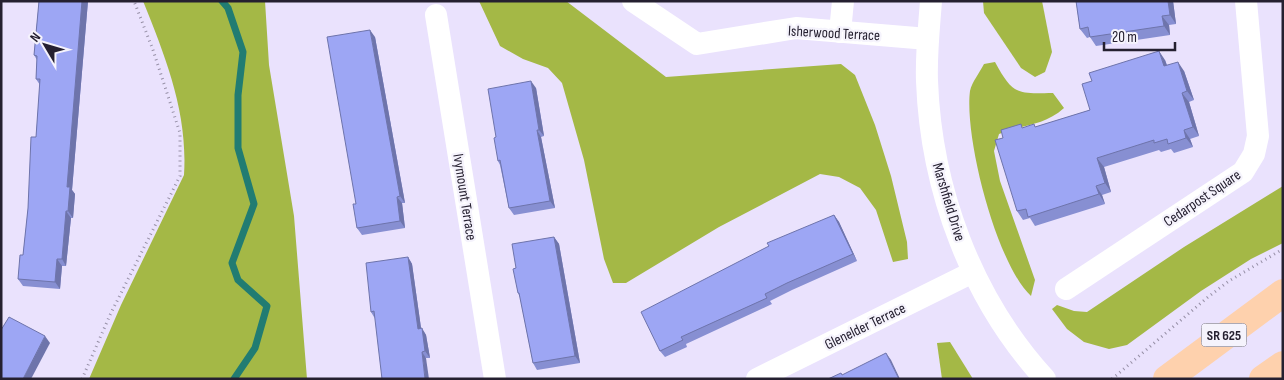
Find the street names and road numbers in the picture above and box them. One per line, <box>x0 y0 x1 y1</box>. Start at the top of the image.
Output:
street label: Isherwood Terrace <box>787 22 880 45</box>
street label: Ivymount Terrace <box>448 152 481 242</box>
street label: Marshfield Drive <box>928 161 969 244</box>
street label: Cedarpost Square <box>1160 166 1245 231</box>
street label: Glenelder Terrace <box>822 299 909 354</box>
road number: SR 625 <box>1202 324 1246 346</box>

